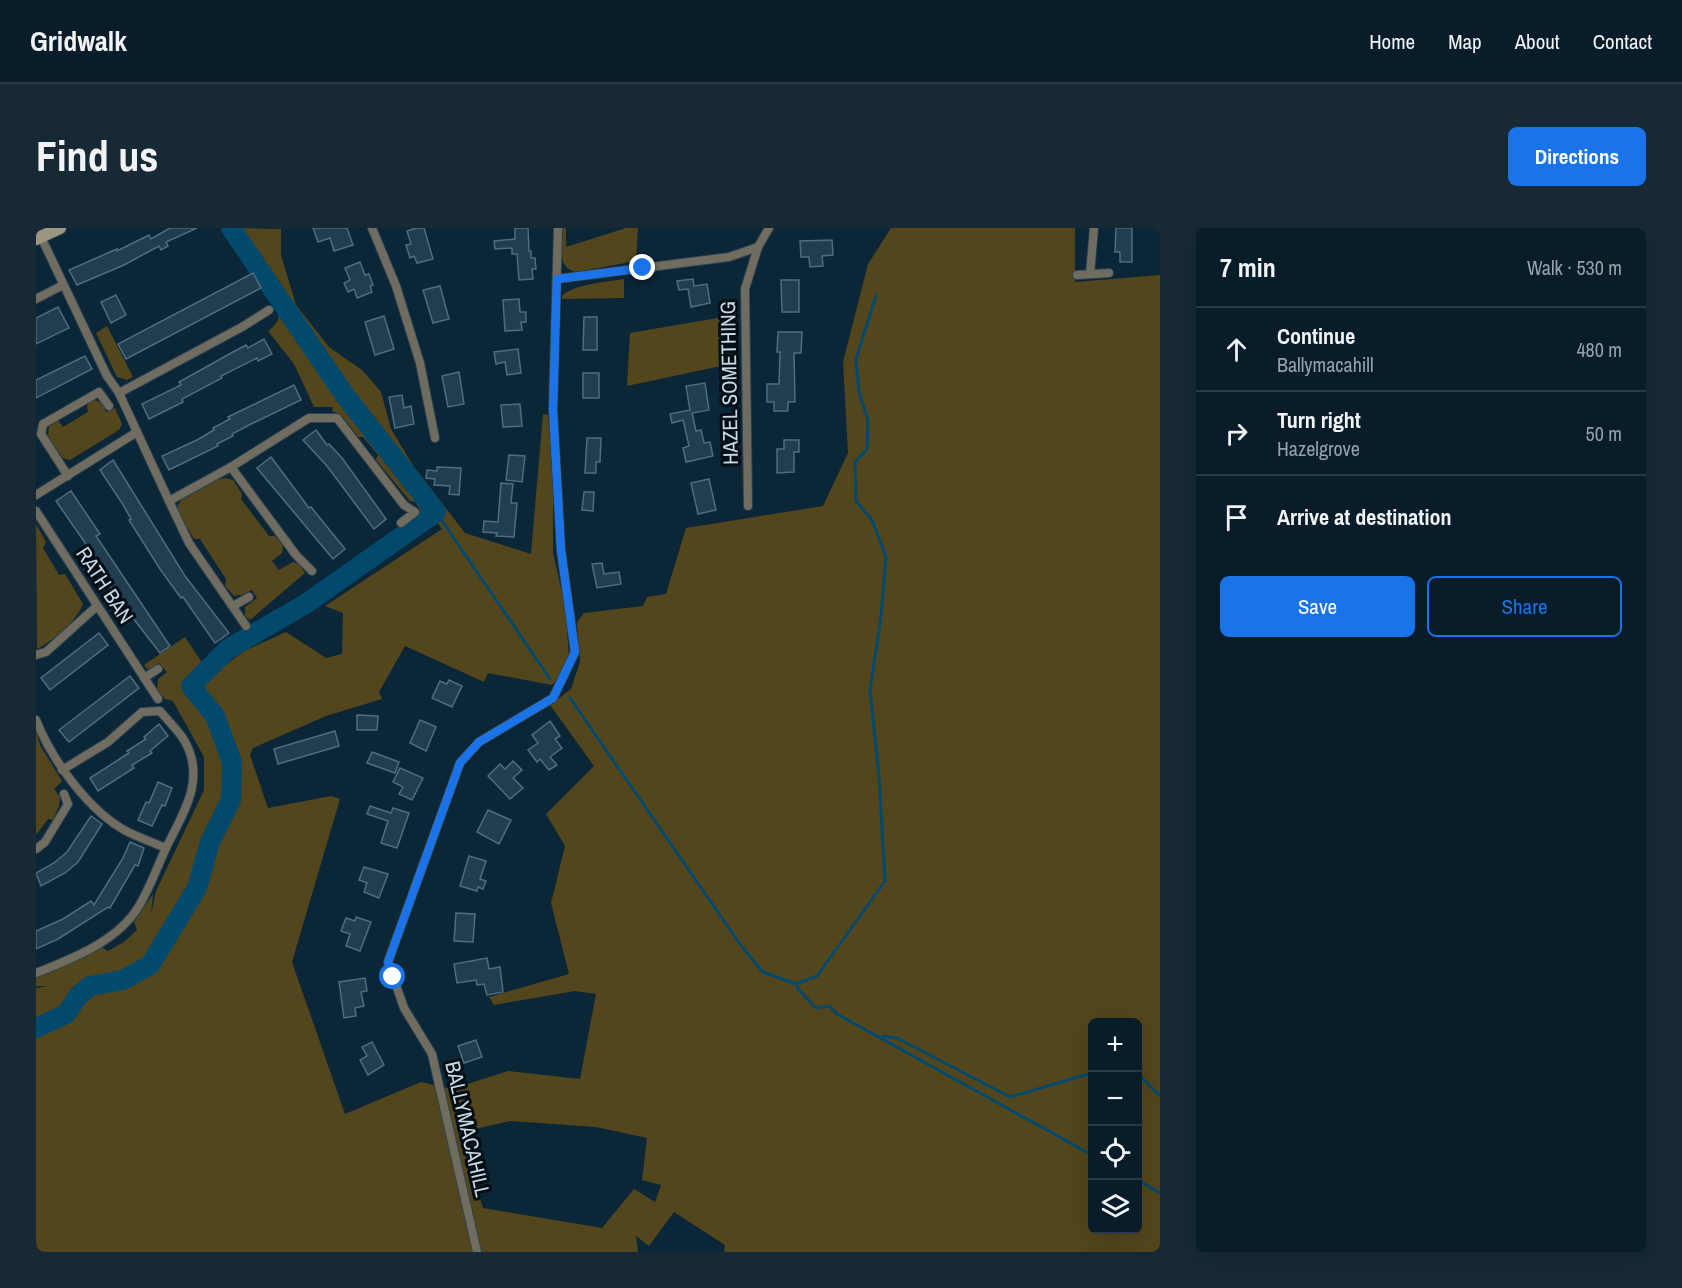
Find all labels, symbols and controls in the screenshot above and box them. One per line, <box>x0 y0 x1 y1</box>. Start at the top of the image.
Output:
text: Gridwalk <box>30 22 127 60</box>
text: Home <box>1369 27 1415 56</box>
text: Map <box>1448 27 1482 56</box>
text: About <box>1515 27 1560 56</box>
text: Contact <box>1593 27 1652 56</box>
button: Directions <box>1508 127 1646 186</box>
text: Find us <box>36 128 158 184</box>
text: 7 min <box>1220 250 1276 285</box>
route end <box>629 254 655 280</box>
text: Walk · 530 m <box>1527 254 1622 281</box>
street label: HAZEL SOMETHING <box>713 301 745 465</box>
text: Continue <box>1277 321 1355 351</box>
icon: ahead <box>1220 333 1253 366</box>
text: 480 m <box>1576 336 1622 363</box>
text: Ballymacahill <box>1277 351 1374 378</box>
text: Turn right <box>1277 405 1361 435</box>
icon: right <box>1220 417 1253 450</box>
text: 50 m <box>1586 420 1622 447</box>
text: Hazelgrove <box>1277 435 1360 462</box>
icon: arrive <box>1220 501 1253 534</box>
text: Arrive at destination <box>1277 502 1451 532</box>
street label: RATH BAN <box>69 541 141 629</box>
button: Save <box>1220 576 1415 637</box>
button: Share <box>1427 576 1622 637</box>
route start <box>379 963 405 989</box>
map controls <box>1088 1018 1142 1234</box>
button: + <box>1088 1018 1142 1072</box>
street label: BALLYMACAHILL <box>438 1058 498 1200</box>
button: − <box>1088 1072 1142 1126</box>
button: locate <box>1088 1126 1142 1180</box>
button: layers <box>1088 1180 1142 1234</box>

